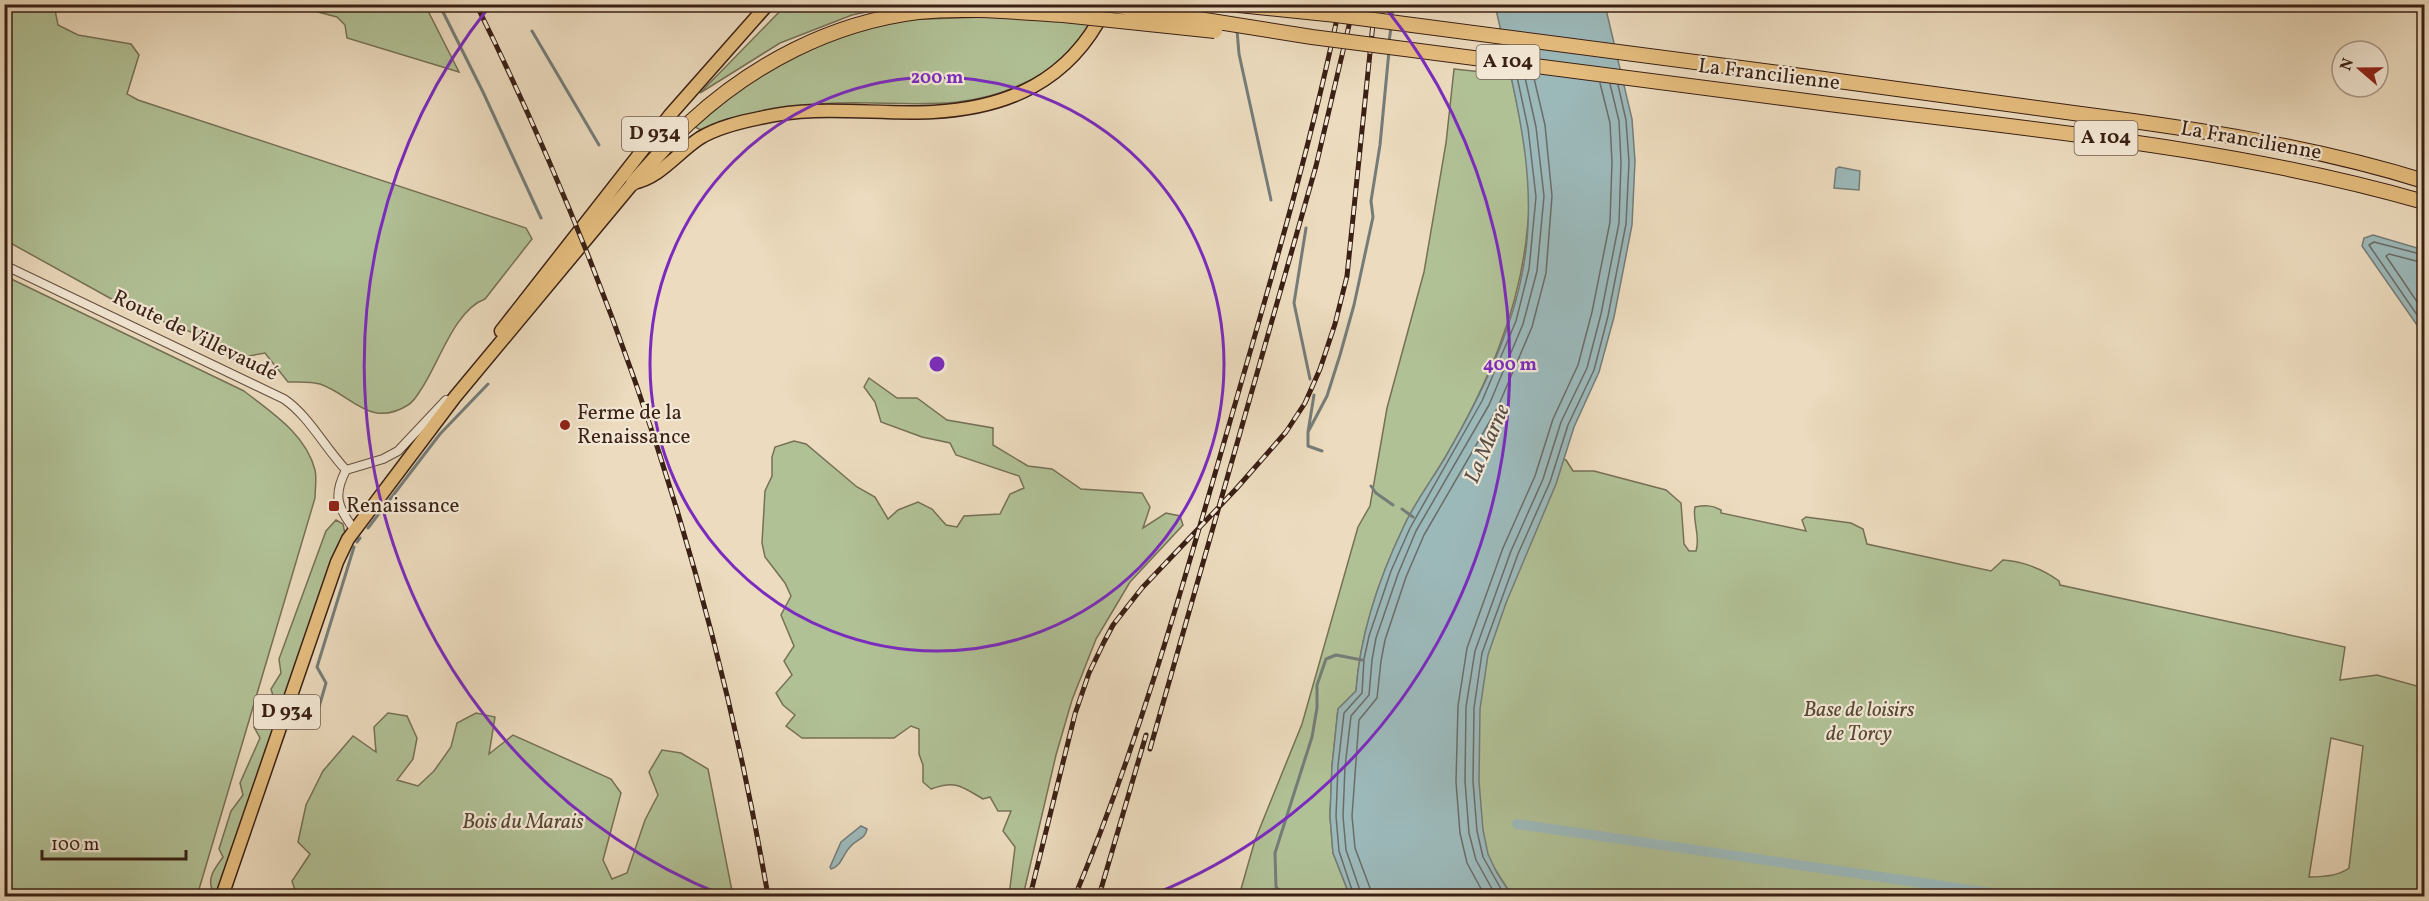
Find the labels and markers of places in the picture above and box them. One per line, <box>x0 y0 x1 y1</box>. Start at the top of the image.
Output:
centre of rings <box>927 354 947 374</box>
place label: Ferme de la Renaissance <box>577 399 691 452</box>
marker: Ferme de la Renaissance <box>558 418 572 432</box>
place label: Renaissance <box>346 492 460 521</box>
marker: Renaissance <box>327 499 341 513</box>

